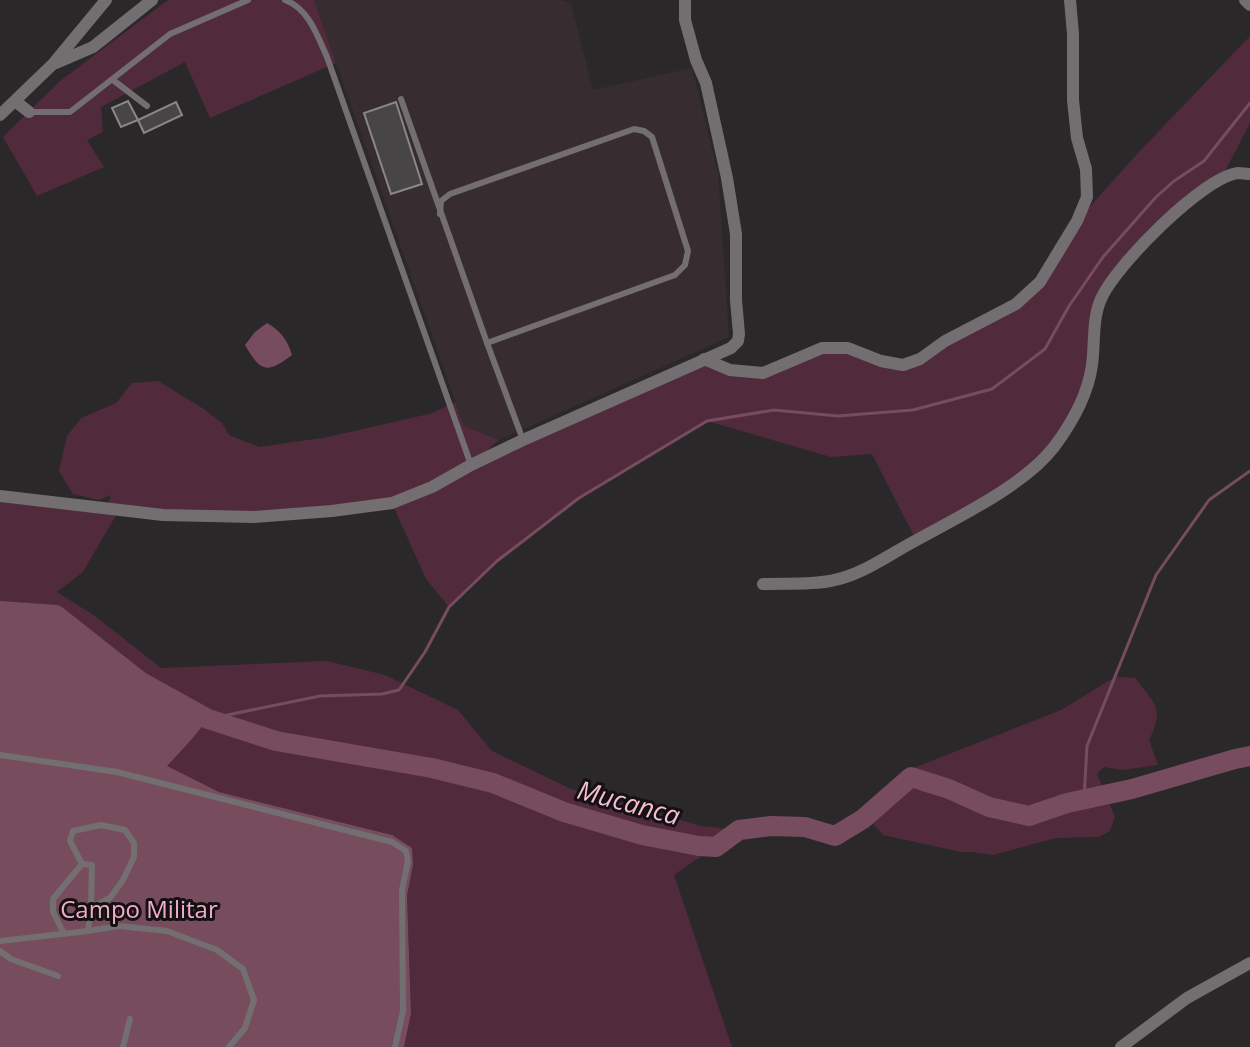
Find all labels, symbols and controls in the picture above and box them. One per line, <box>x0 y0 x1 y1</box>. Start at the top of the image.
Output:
water label: Mucanca <box>574 771 685 833</box>
park label: Campo Militar <box>60 892 218 925</box>

